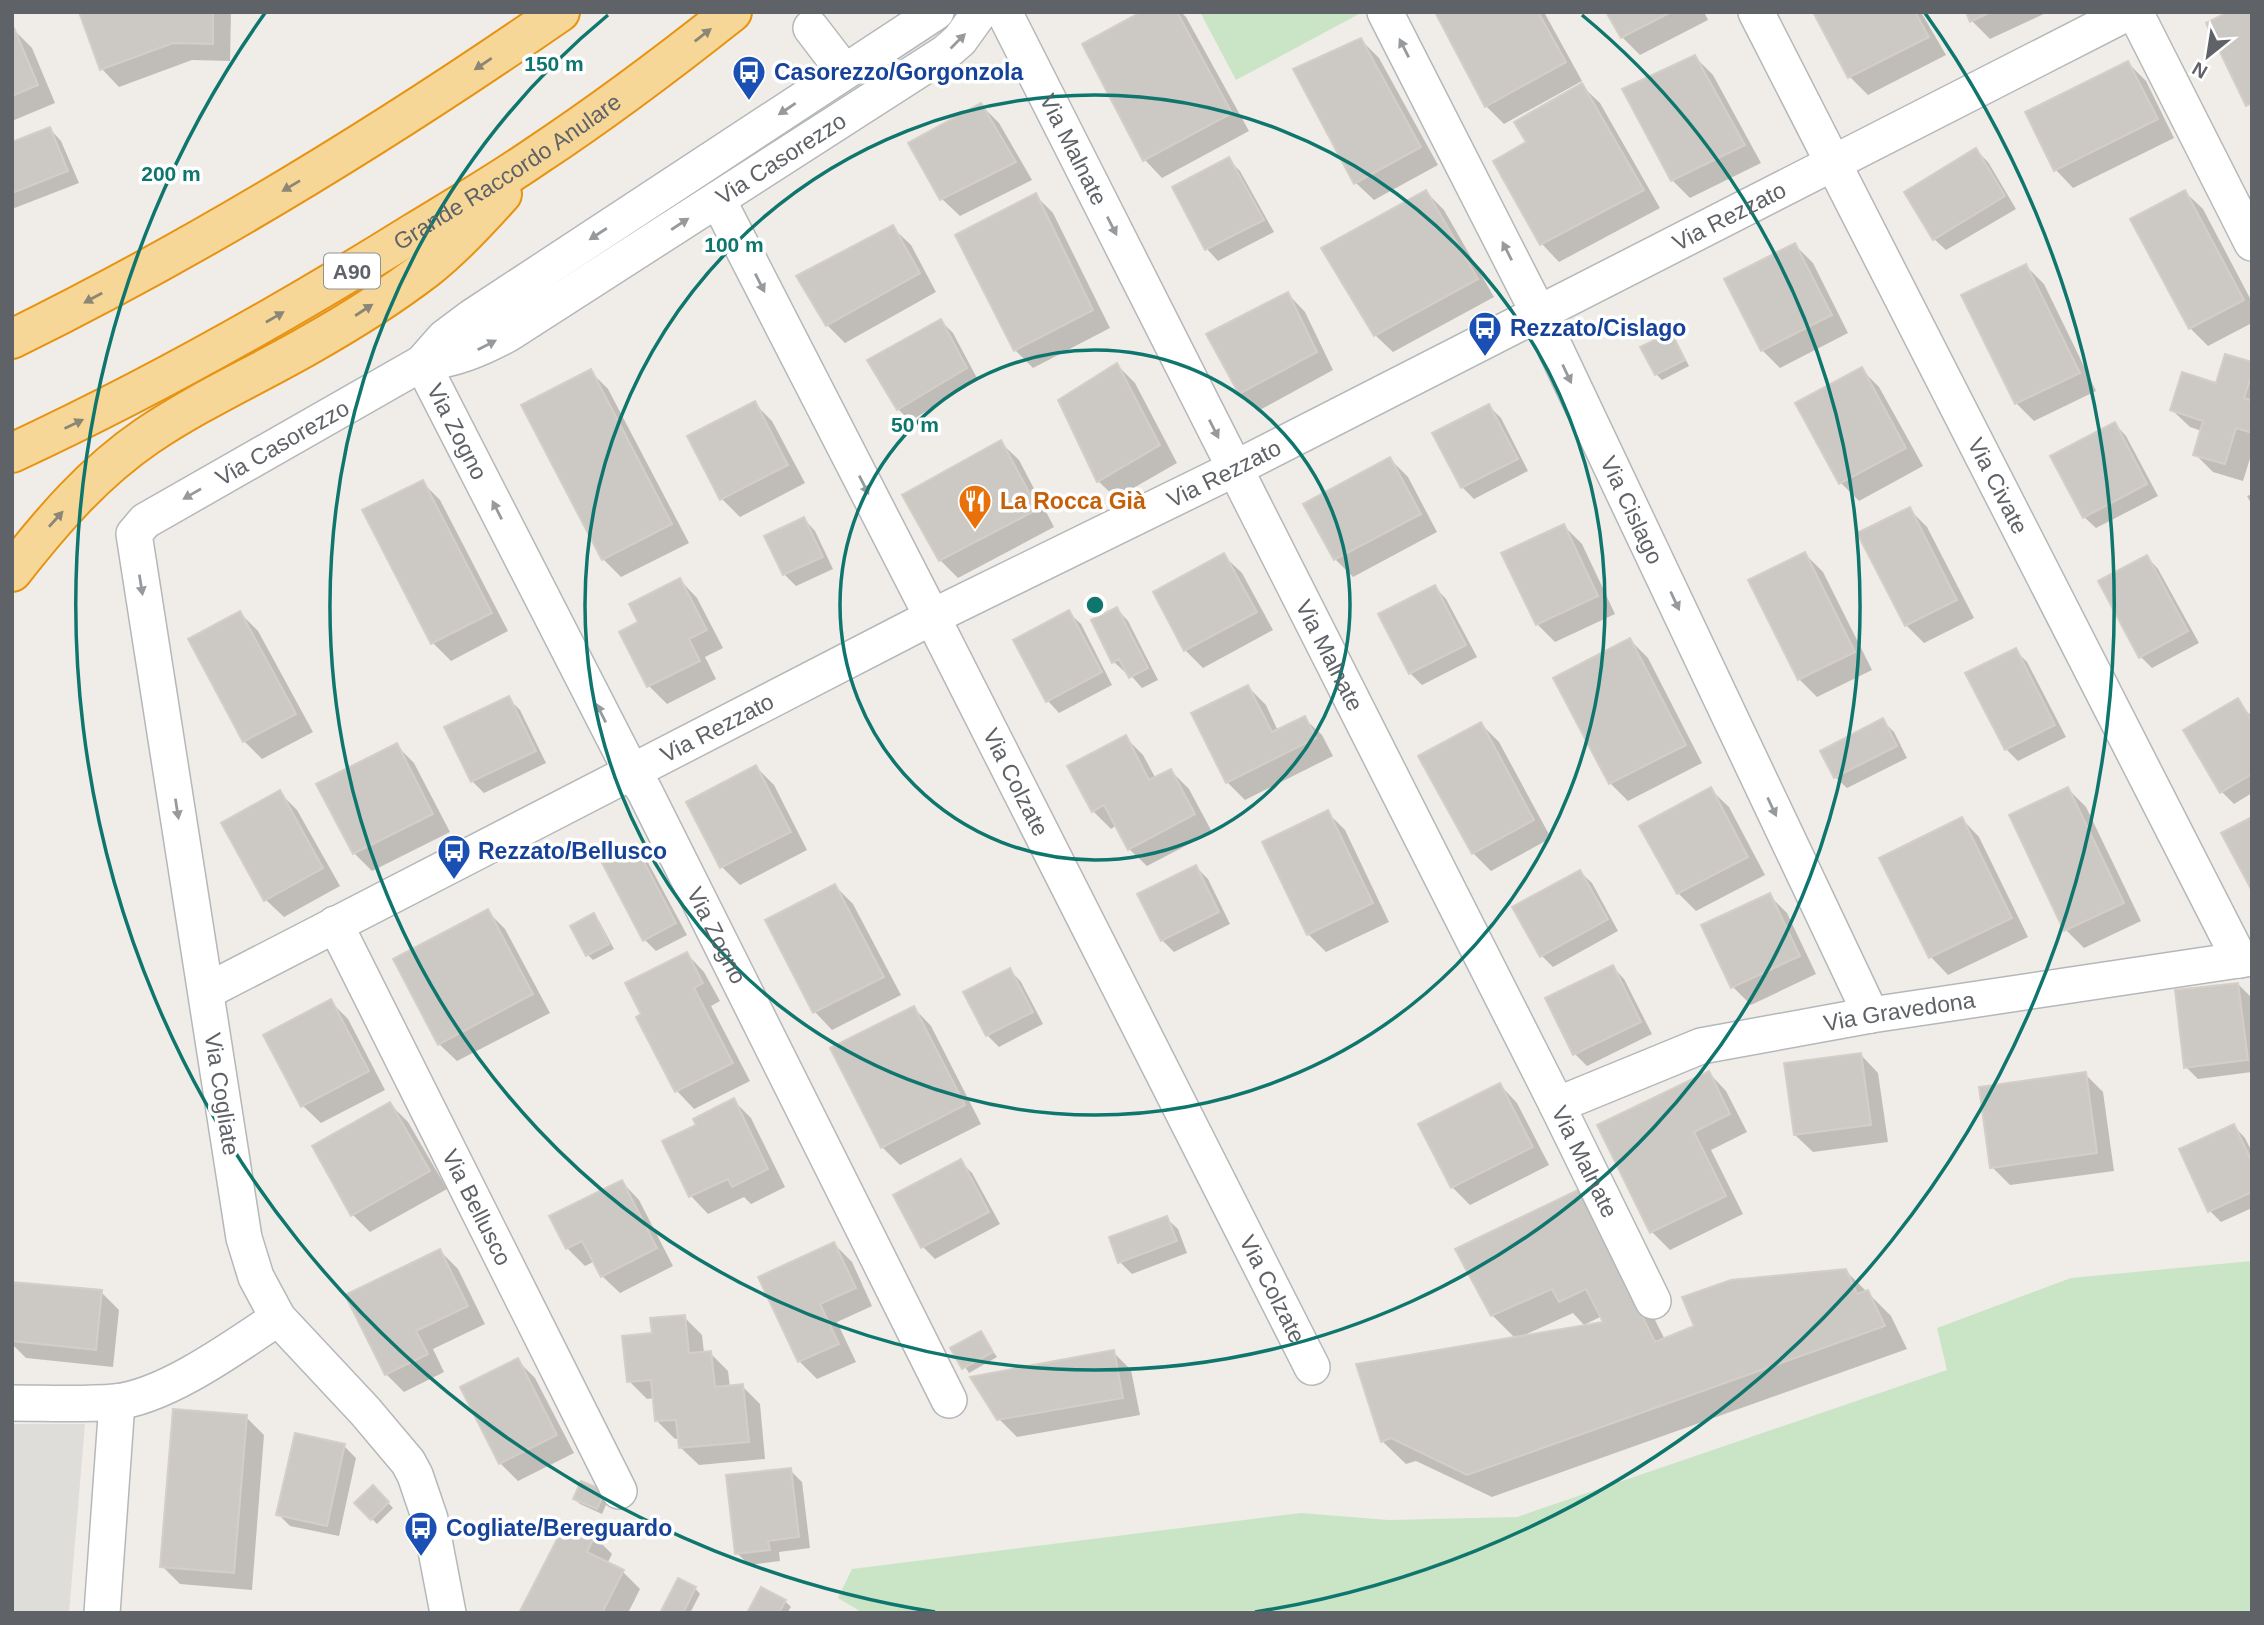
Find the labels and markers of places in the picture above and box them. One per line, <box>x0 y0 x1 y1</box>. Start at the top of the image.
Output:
bus stop icon: Casorezzo/Gorgonzola <box>730 53 768 102</box>
place label: Casorezzo/Gorgonzola <box>774 59 1023 85</box>
bus stop icon: Rezzato/Cislago <box>1466 309 1504 358</box>
place label: Rezzato/Cislago <box>1510 315 1686 341</box>
restaurant icon: La Rocca Già <box>956 482 994 531</box>
place label: La Rocca Già <box>1000 488 1146 514</box>
centre of rings <box>1083 593 1107 617</box>
bus stop icon: Rezzato/Bellusco <box>435 832 473 881</box>
place label: Rezzato/Bellusco <box>478 838 667 864</box>
bus stop icon: Cogliate/Bereguardo <box>402 1509 440 1558</box>
place label: Cogliate/Bereguardo <box>446 1515 672 1541</box>

